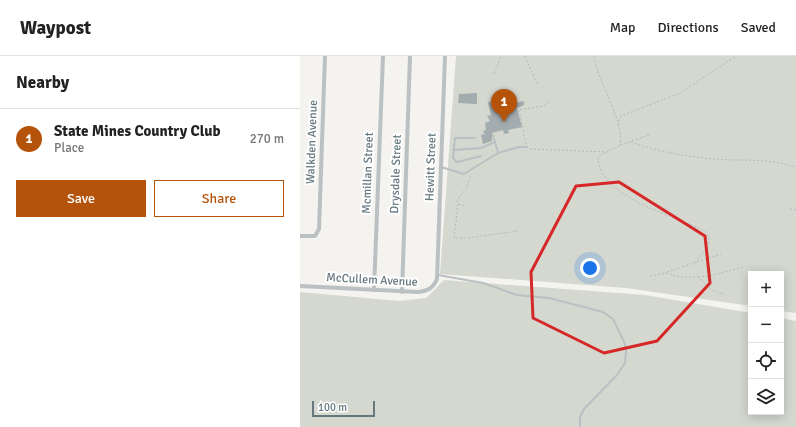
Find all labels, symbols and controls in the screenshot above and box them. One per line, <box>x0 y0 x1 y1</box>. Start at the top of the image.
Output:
text: Waypost <box>20 16 91 40</box>
text: Map <box>610 19 636 36</box>
text: Directions <box>658 19 719 36</box>
text: Saved <box>741 19 776 36</box>
text: Nearby <box>16 72 69 93</box>
pin: 1 <box>491 89 517 122</box>
street label: Walkden Avenue <box>303 100 321 184</box>
text: State Mines Country Club <box>54 122 220 140</box>
text: 1 <box>25 131 33 147</box>
text: 270 m <box>250 131 284 147</box>
street label: Mcmillan Street <box>359 132 377 214</box>
street label: Hewitt Street <box>422 133 440 201</box>
street label: Drysdale Street <box>387 134 405 214</box>
text: Place <box>54 140 84 156</box>
button: Save <box>16 180 146 217</box>
button: Share <box>154 180 284 217</box>
your location <box>580 258 600 278</box>
street label: McCullem Avenue <box>326 270 418 290</box>
map controls <box>748 271 784 415</box>
button: + <box>748 271 784 307</box>
button: − <box>748 307 784 343</box>
button: locate <box>748 343 784 379</box>
button: layers <box>748 379 784 415</box>
scale bar <box>312 399 375 418</box>
text: 100 m <box>318 401 347 414</box>

